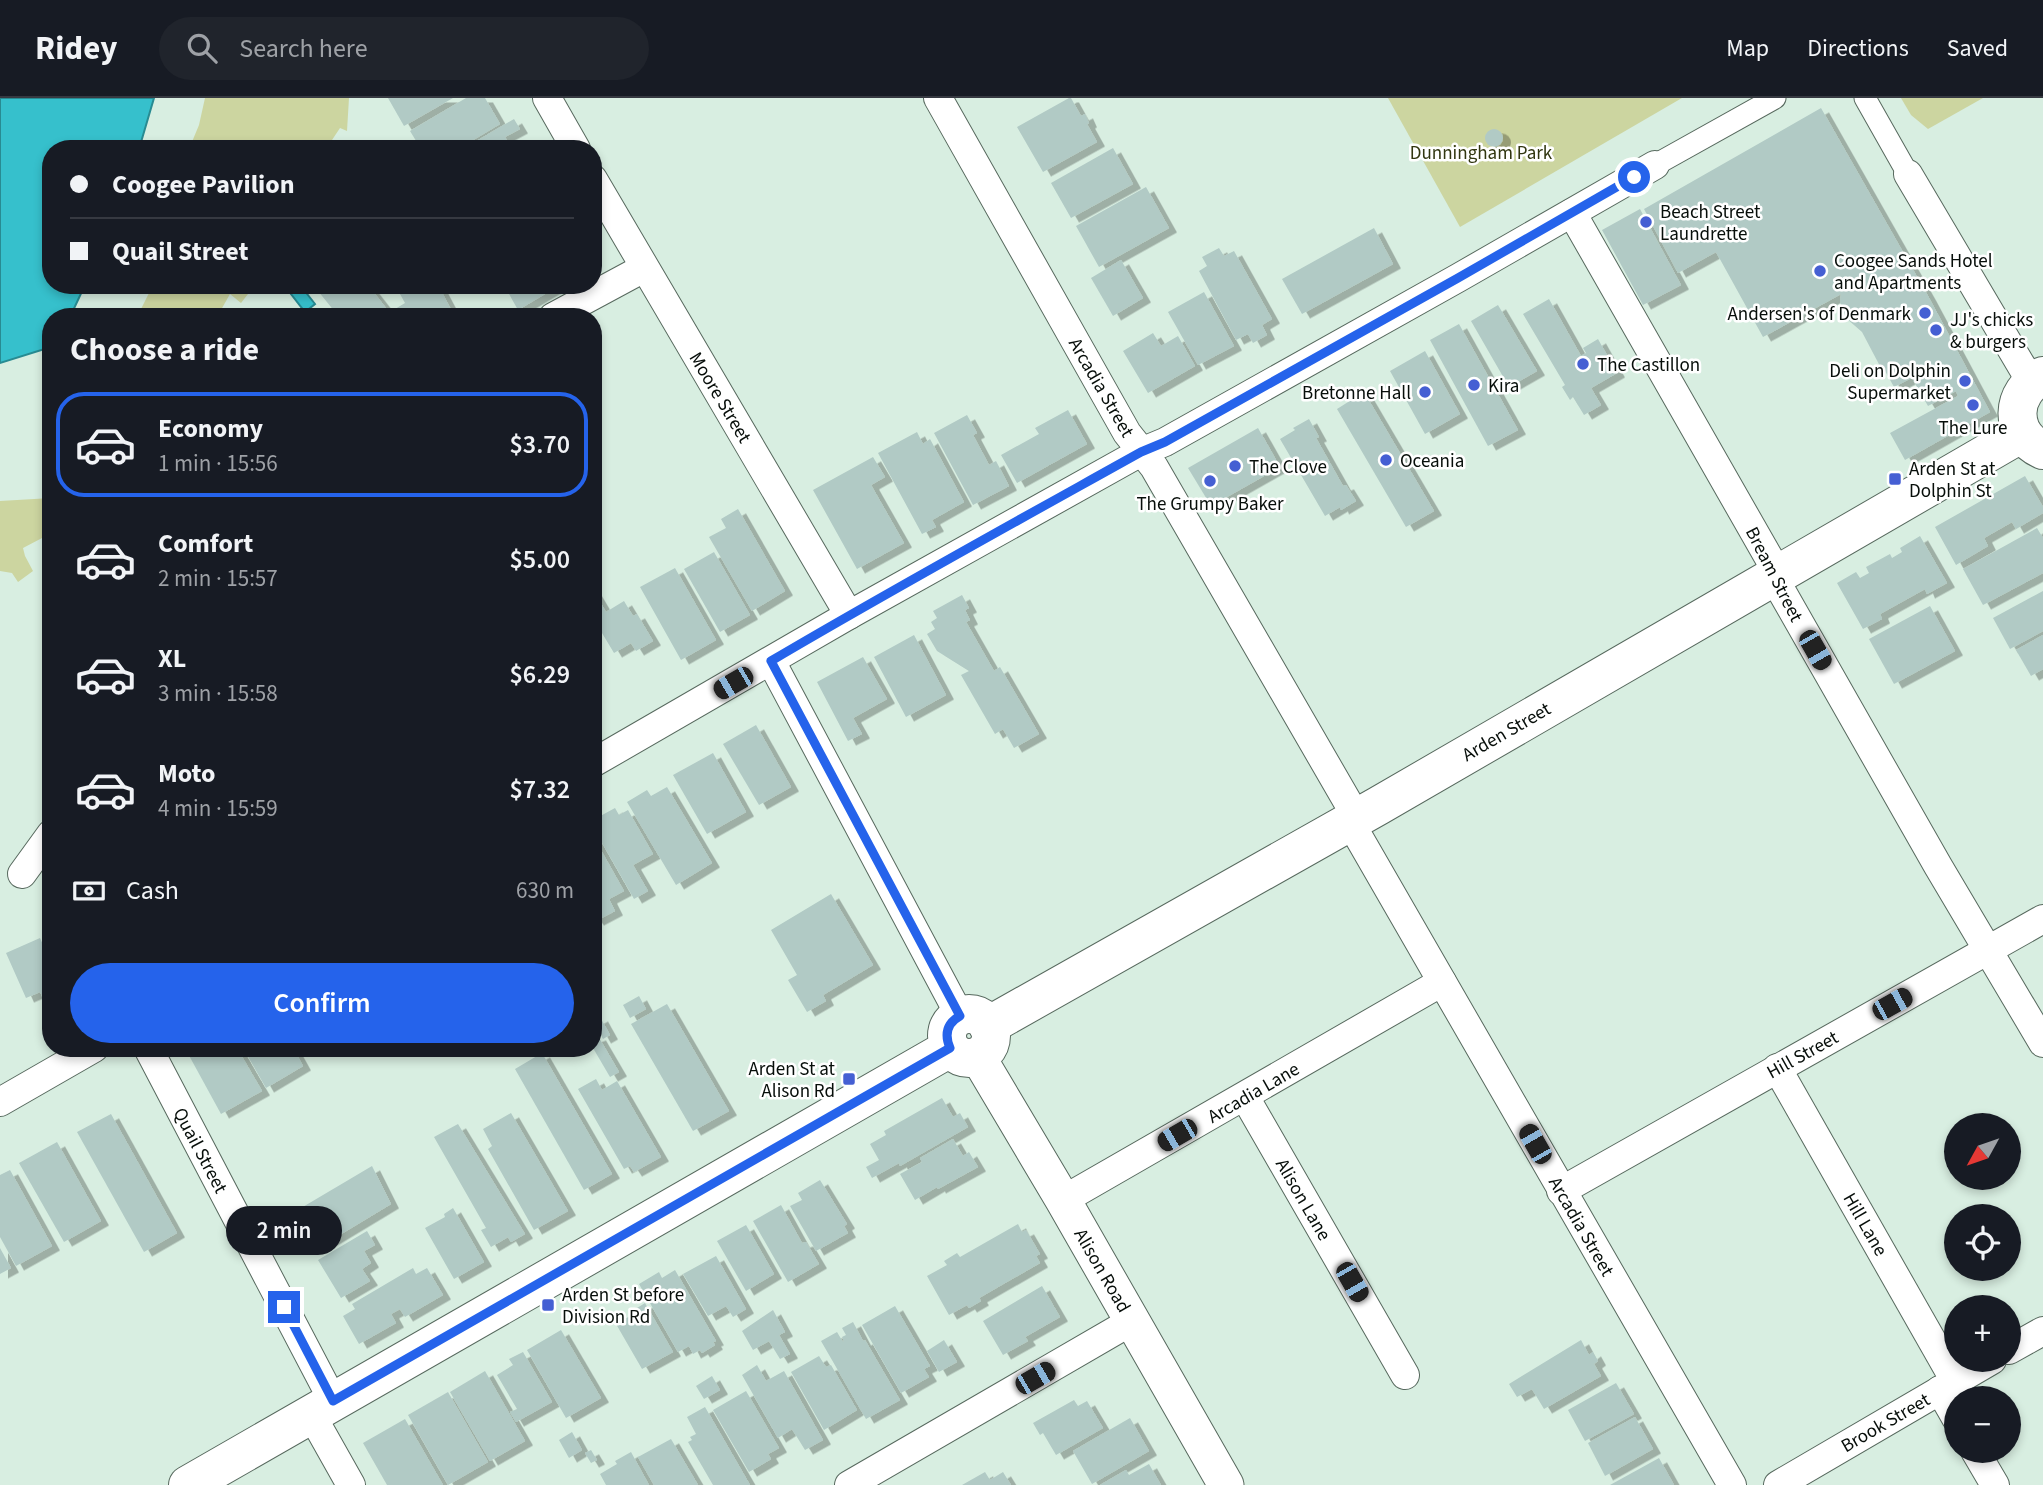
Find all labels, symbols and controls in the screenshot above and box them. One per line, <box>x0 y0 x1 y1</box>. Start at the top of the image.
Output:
search box <box>159 17 649 80</box>
text: Ridey <box>35 25 117 72</box>
icon: search <box>183 29 221 67</box>
text: Search here <box>239 30 368 67</box>
text: Map <box>1726 31 1769 66</box>
text: Directions <box>1807 31 1909 66</box>
text: Saved <box>1947 31 2008 66</box>
park label: Dunningham Park <box>1410 140 1553 167</box>
route start <box>1618 161 1650 193</box>
text: Coogee Pavilion <box>112 166 295 203</box>
place label: Beach Street Laundrette <box>1660 199 1761 248</box>
marker: Beach Street Laundrette <box>1638 214 1654 230</box>
text: Quail Street <box>112 233 248 270</box>
place label: Coogee Sands Hotel and Apartments <box>1834 248 1993 297</box>
marker: Coogee Sands Hotel and Apartments <box>1812 263 1828 279</box>
place label: Andersen's of Denmark <box>1727 301 1912 328</box>
marker: Andersen's of Denmark <box>1917 305 1933 321</box>
place label: JJ's chicks & burgers <box>1950 307 2033 356</box>
marker: JJ's chicks & burgers <box>1928 322 1944 338</box>
text: Choose a ride <box>70 327 259 373</box>
street label: Arcadia Street <box>1061 333 1140 443</box>
street label: Moore Street <box>682 347 758 449</box>
place label: The Castillon <box>1597 352 1700 379</box>
marker: The Castillon <box>1575 356 1591 372</box>
place label: Deli on Dolphin Supermarket <box>1829 358 1952 407</box>
place label: Kira <box>1488 373 1519 400</box>
marker: Deli on Dolphin Supermarket <box>1957 373 1973 389</box>
marker: Kira <box>1466 377 1482 393</box>
place label: Bretonne Hall <box>1302 380 1411 407</box>
marker: Bretonne Hall <box>1417 384 1433 400</box>
marker: The Lure <box>1965 397 1981 413</box>
text: Economy <box>158 410 263 447</box>
icon: car <box>74 413 137 476</box>
place label: The Lure <box>1939 415 2007 442</box>
text: $3.70 <box>509 426 570 463</box>
text: 1 min · 15:56 <box>158 447 278 480</box>
place label: Oceania <box>1400 448 1464 475</box>
marker: Oceania <box>1378 452 1394 468</box>
place label: The Clove <box>1249 454 1327 481</box>
place label: Arden St at Dolphin St <box>1909 456 1996 505</box>
marker: The Clove <box>1227 458 1243 474</box>
marker: Arden St at Dolphin St <box>1887 471 1903 487</box>
marker: The Grumpy Baker <box>1202 473 1218 489</box>
place label: The Grumpy Baker <box>1136 491 1284 518</box>
street label: Bream Street <box>1738 522 1809 627</box>
text: Comfort <box>158 525 253 562</box>
icon: car <box>74 528 137 591</box>
text: $5.00 <box>509 541 570 578</box>
text: 2 min · 15:57 <box>158 562 278 595</box>
car <box>1796 627 1835 673</box>
text: XL <box>158 640 186 677</box>
icon: car <box>74 643 137 706</box>
text: $6.29 <box>509 656 570 693</box>
car <box>710 663 757 703</box>
text: 3 min · 15:58 <box>158 677 278 710</box>
street label: Arden Street <box>1457 696 1557 769</box>
text: Moto <box>158 755 215 792</box>
icon: car <box>74 758 137 821</box>
text: $7.32 <box>509 771 570 808</box>
text: 4 min · 15:59 <box>158 792 278 825</box>
icon: cash <box>70 872 108 910</box>
text: Cash <box>126 872 179 909</box>
text: 630 m <box>516 874 574 907</box>
button: Confirm <box>70 963 574 1043</box>
car <box>1869 985 1916 1023</box>
street label: Hill Street <box>1762 1024 1844 1086</box>
place label: Arden St at Alison Rd <box>748 1056 836 1105</box>
street label: Arcadia Lane <box>1203 1056 1305 1130</box>
marker: Arden St at Alison Rd <box>841 1071 857 1087</box>
street label: Quail Street <box>166 1103 234 1199</box>
north arrow <box>1944 1113 2021 1190</box>
map controls <box>1944 1113 2021 1463</box>
car <box>1154 1115 1201 1155</box>
car <box>1516 1121 1555 1167</box>
street label: Alison Lane <box>1268 1154 1337 1246</box>
street label: Arcadia Street <box>1541 1172 1620 1282</box>
street label: Hill Lane <box>1836 1188 1894 1261</box>
button: locate <box>1944 1204 2021 1281</box>
callout: 2 min <box>226 1206 342 1254</box>
text: 2 min <box>257 1214 311 1247</box>
street label: Alison Road <box>1067 1224 1137 1318</box>
car <box>1333 1259 1372 1305</box>
place label: Arden St before Division Rd <box>562 1282 684 1331</box>
route end <box>268 1291 300 1323</box>
button: + <box>1944 1295 2021 1372</box>
marker: Arden St before Division Rd <box>540 1297 556 1313</box>
car <box>1012 1358 1059 1398</box>
button: − <box>1944 1386 2021 1463</box>
street label: Brook Street <box>1836 1387 1936 1460</box>

